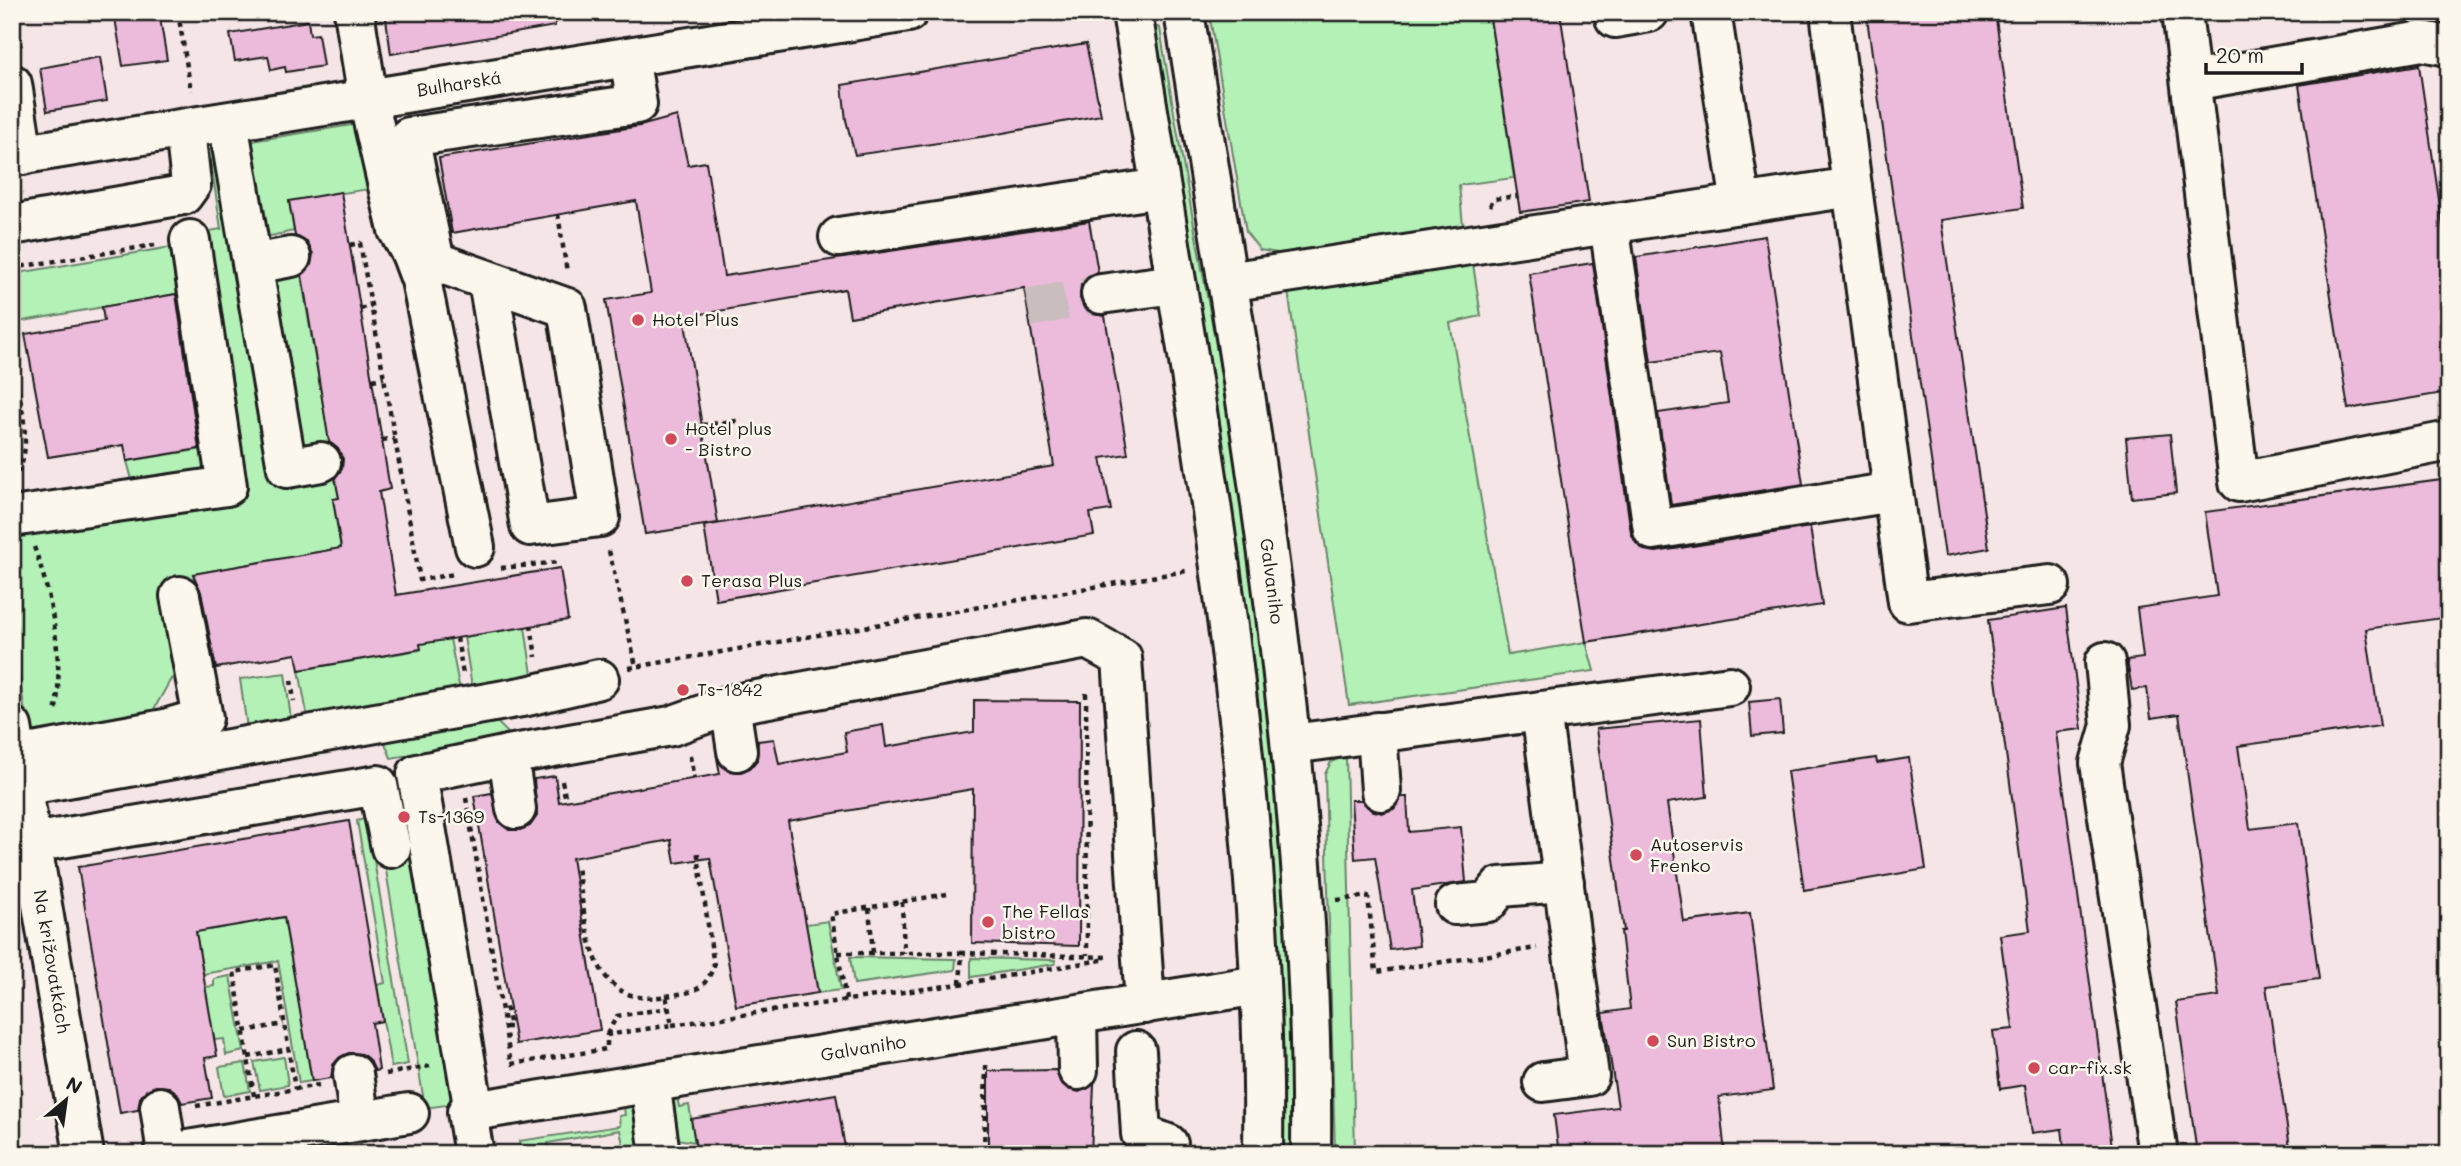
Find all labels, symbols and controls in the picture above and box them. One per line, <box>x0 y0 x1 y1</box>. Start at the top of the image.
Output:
scale bar <box>2206 32 2302 76</box>
text: 20 m <box>2216 41 2264 68</box>
street label: Bulharská <box>415 64 503 102</box>
place label: Hotel Plus <box>652 307 739 331</box>
marker: Hotel Plus <box>630 312 646 328</box>
place label: Hotel plus - Bistro <box>685 416 772 461</box>
marker: Hotel plus - Bistro <box>663 431 679 447</box>
street label: Galvaniho <box>1255 537 1290 626</box>
place label: Terasa Plus <box>701 568 802 592</box>
marker: Terasa Plus <box>679 573 695 589</box>
place label: Ts-1842 <box>697 677 763 701</box>
marker: Ts-1842 <box>675 682 691 698</box>
place label: Ts-1369 <box>418 804 485 828</box>
marker: Ts-1369 <box>396 809 412 825</box>
place label: Autoservis Frenko <box>1650 832 1744 877</box>
marker: Autoservis Frenko <box>1628 847 1644 863</box>
street label: Na križovatkách <box>29 888 76 1035</box>
place label: The Fellas bistro <box>1002 899 1089 944</box>
marker: The Fellas bistro <box>980 914 996 930</box>
place label: Sun Bistro <box>1667 1028 1756 1052</box>
street label: Galvaniho <box>819 1029 908 1066</box>
marker: Sun Bistro <box>1645 1033 1661 1049</box>
place label: car-fix.sk <box>2048 1055 2132 1079</box>
marker: car-fix.sk <box>2026 1060 2042 1076</box>
north arrow <box>32 1064 102 1134</box>
text: N <box>62 1070 87 1099</box>

